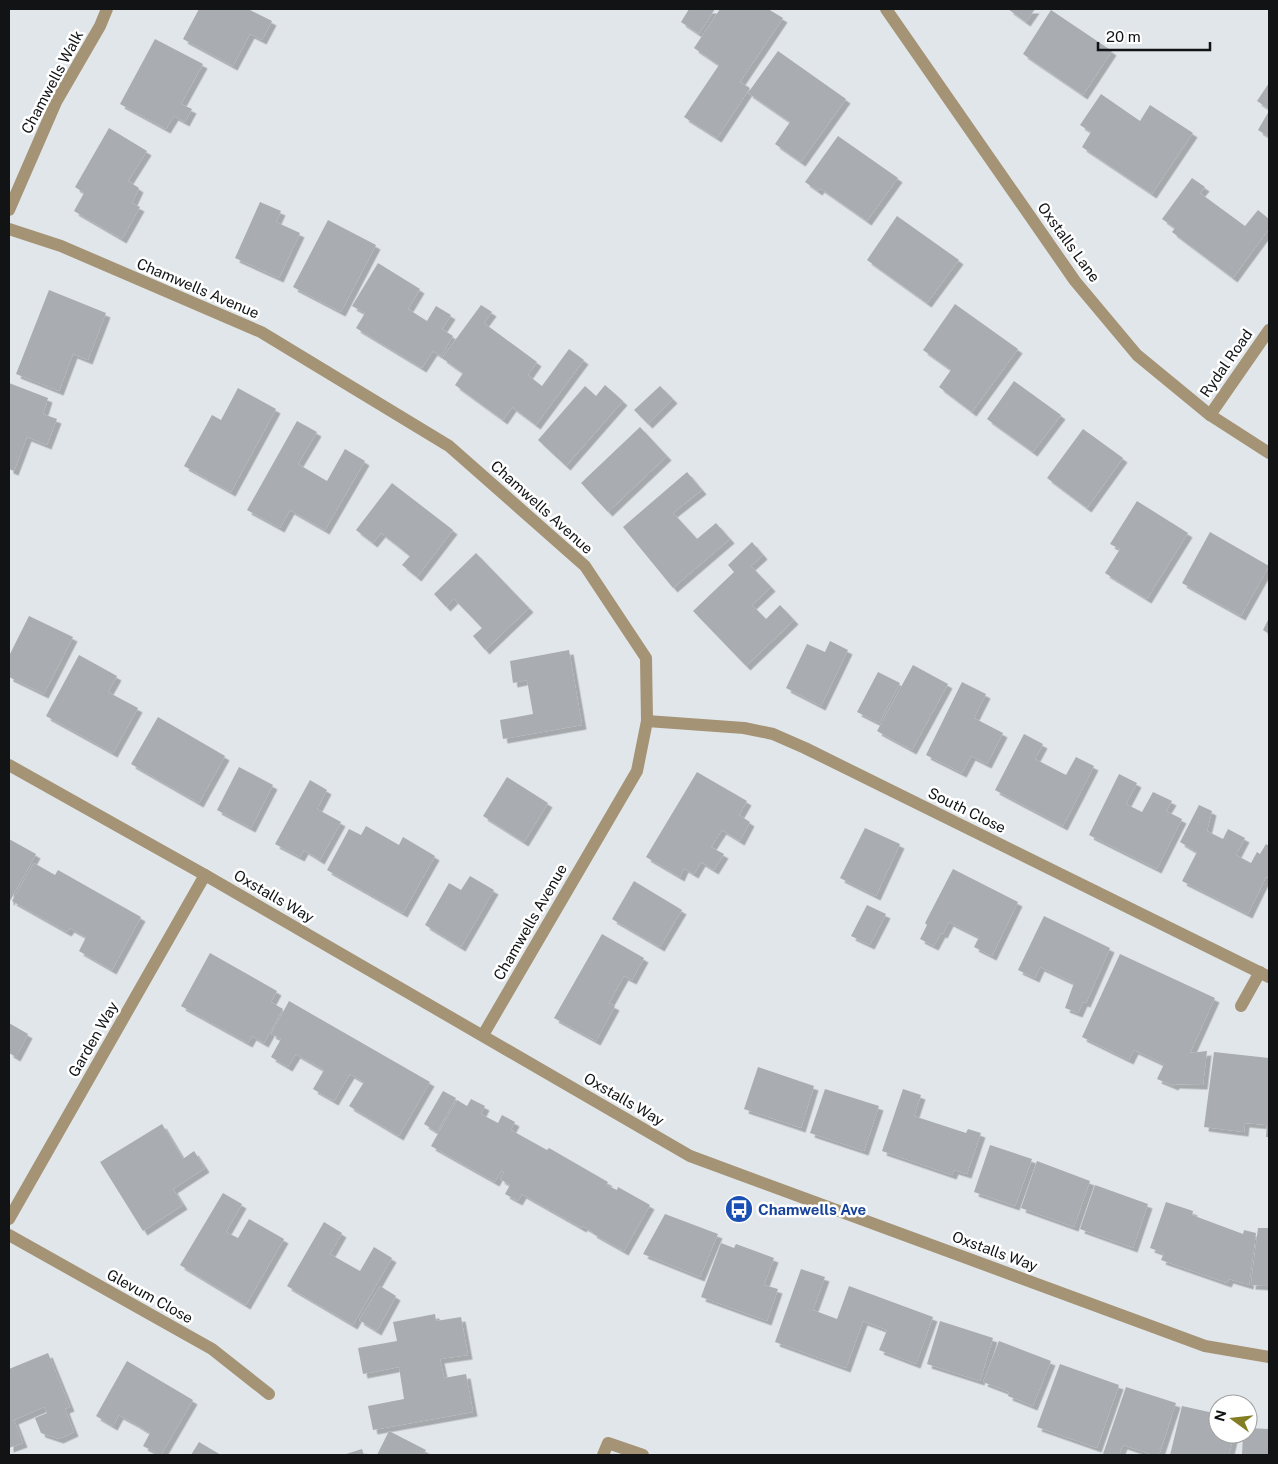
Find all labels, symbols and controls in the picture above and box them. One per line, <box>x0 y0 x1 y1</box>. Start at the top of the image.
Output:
scale bar <box>1098 20 1210 52</box>
street label: Chamwells Walk <box>18 28 86 136</box>
text: 20 m <box>1106 28 1141 45</box>
street label: Oxstalls Lane <box>1034 199 1104 285</box>
street label: Chamwells Avenue <box>134 255 262 321</box>
street label: Rydal Road <box>1196 326 1256 400</box>
street label: Chamwells Avenue <box>488 457 596 557</box>
street label: South Close <box>925 784 1009 836</box>
street label: Chamwells Avenue <box>490 861 570 983</box>
street label: Oxstalls Way <box>231 866 317 926</box>
street label: Garden Way <box>65 998 121 1080</box>
street label: Oxstalls Way <box>581 1069 667 1129</box>
bus stop icon: Chamwells Ave <box>724 1194 754 1224</box>
place label: Chamwells Ave <box>758 1201 866 1218</box>
street label: Oxstalls Way <box>950 1228 1040 1274</box>
street label: Glevum Close <box>104 1265 196 1327</box>
north arrow <box>1208 1394 1258 1444</box>
text: N <box>1211 1408 1230 1423</box>

